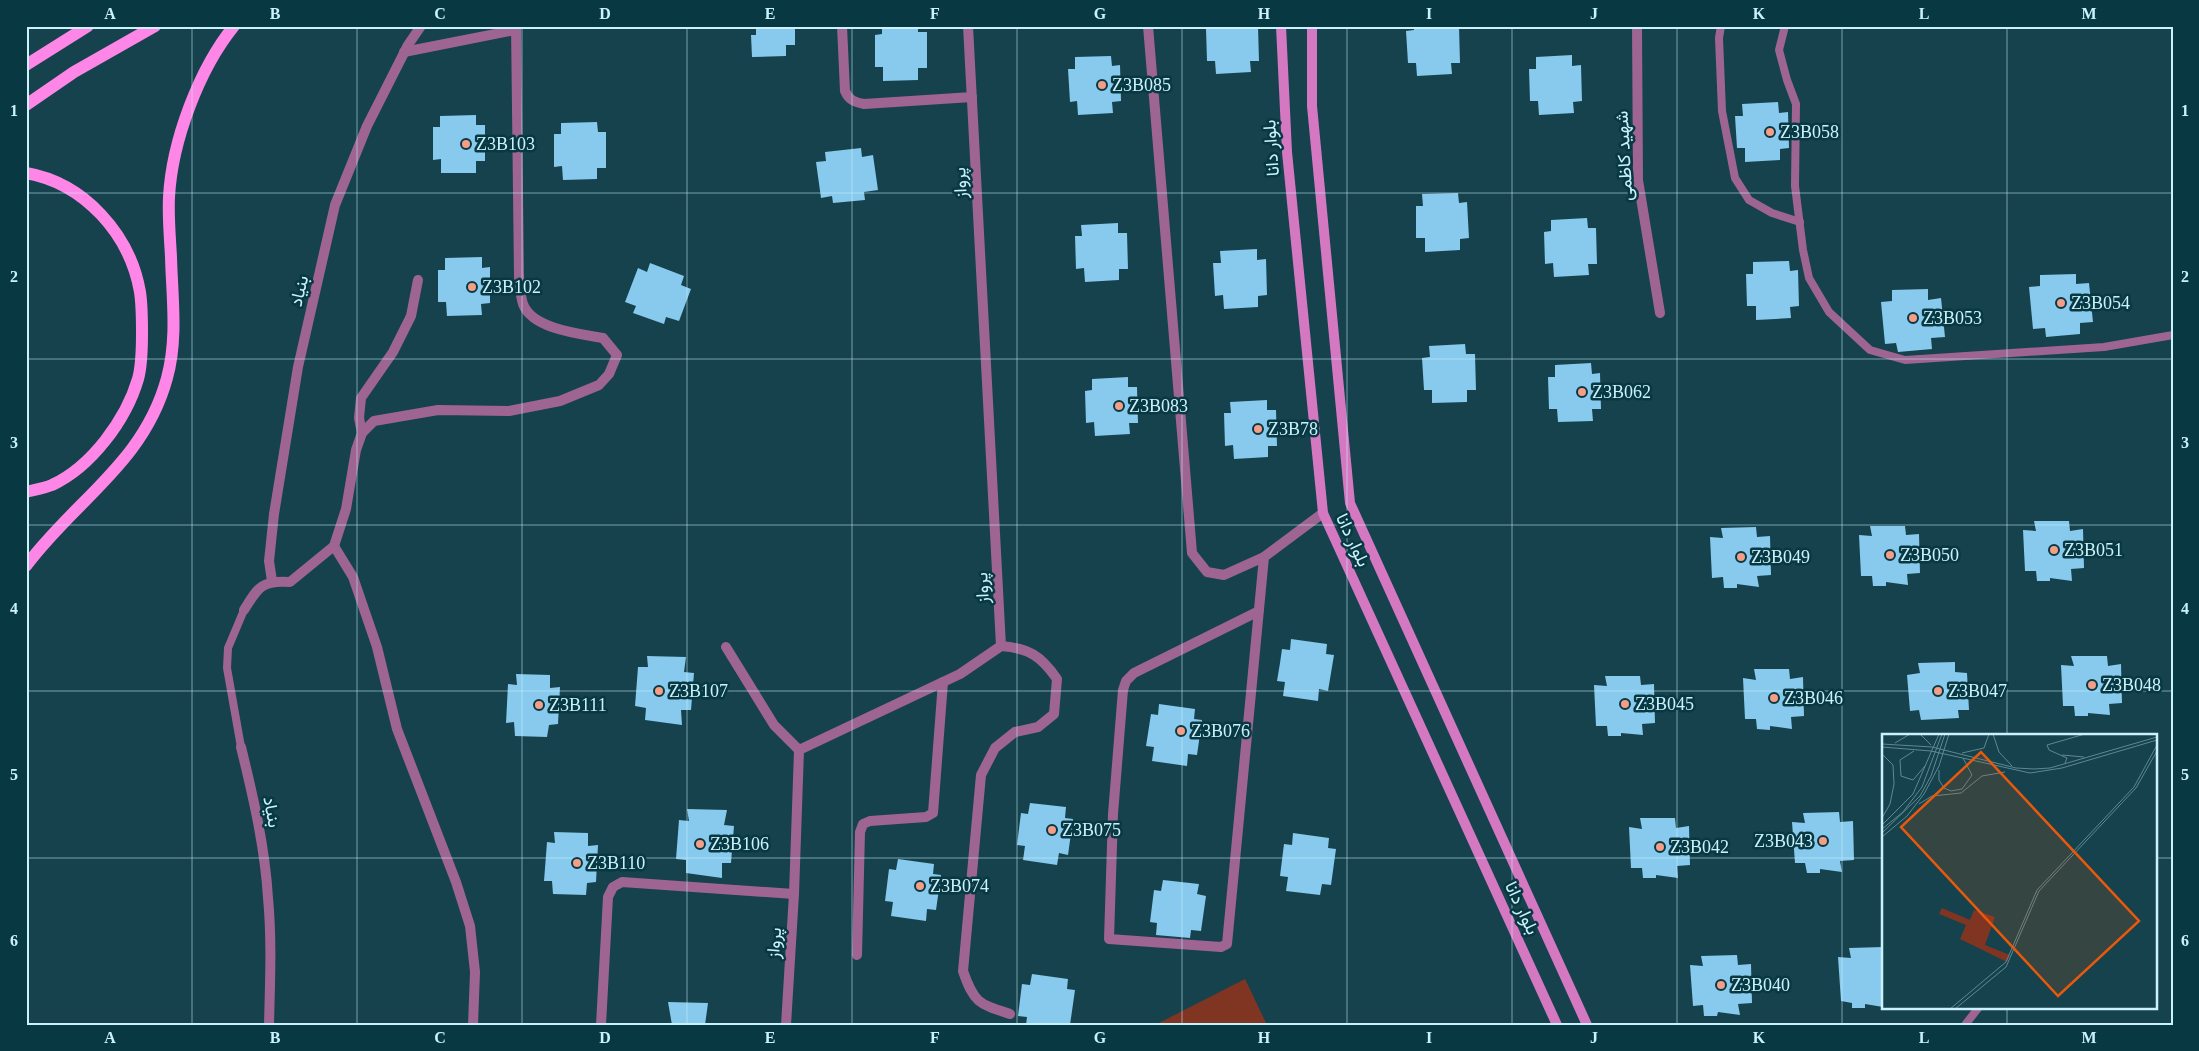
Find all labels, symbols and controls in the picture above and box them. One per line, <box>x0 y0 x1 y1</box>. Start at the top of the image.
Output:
text: A <box>104 5 116 22</box>
text: B <box>270 5 281 22</box>
text: C <box>434 5 446 22</box>
text: D <box>599 5 611 22</box>
text: E <box>765 5 775 22</box>
text: F <box>930 5 940 22</box>
text: G <box>1094 5 1107 22</box>
text: H <box>1258 5 1271 22</box>
text: I <box>1426 5 1432 22</box>
text: J <box>1590 5 1598 22</box>
text: K <box>1753 5 1766 22</box>
text: L <box>1919 5 1929 22</box>
text: M <box>2081 5 2097 22</box>
place label: Z3B085 <box>1112 75 1171 95</box>
marker: Z3B085 <box>1096 79 1108 91</box>
text: 1 <box>10 102 18 119</box>
text: 1 <box>2181 102 2189 119</box>
street label: شهید کاظمی <box>1612 110 1637 202</box>
street label: بلوار دانا <box>1259 119 1284 177</box>
place label: Z3B058 <box>1780 122 1839 142</box>
marker: Z3B058 <box>1764 126 1776 138</box>
place label: Z3B103 <box>476 134 535 154</box>
marker: Z3B103 <box>460 138 472 150</box>
street label: پرواز <box>949 167 973 200</box>
text: 2 <box>10 268 18 285</box>
text: 2 <box>2181 268 2189 285</box>
street label: بنیاد <box>286 274 312 308</box>
place label: Z3B102 <box>482 277 541 297</box>
marker: Z3B102 <box>466 281 478 293</box>
place label: Z3B054 <box>2071 293 2130 313</box>
marker: Z3B054 <box>2055 297 2067 309</box>
place label: Z3B053 <box>1923 308 1982 328</box>
marker: Z3B053 <box>1907 312 1919 324</box>
place label: Z3B062 <box>1592 382 1651 402</box>
marker: Z3B062 <box>1576 386 1588 398</box>
place label: Z3B083 <box>1129 396 1188 416</box>
marker: Z3B083 <box>1113 400 1125 412</box>
place label: Z3B78 <box>1268 419 1318 439</box>
marker: Z3B78 <box>1252 423 1264 435</box>
text: 3 <box>10 434 18 451</box>
text: 3 <box>2181 434 2189 451</box>
street label: بلوار دانا <box>1331 510 1374 570</box>
place label: Z3B051 <box>2064 540 2123 560</box>
marker: Z3B051 <box>2048 544 2060 556</box>
place label: Z3B050 <box>1900 545 1959 565</box>
place label: Z3B049 <box>1751 547 1810 567</box>
marker: Z3B050 <box>1884 549 1896 561</box>
marker: Z3B049 <box>1735 551 1747 563</box>
street label: پرواز <box>971 572 995 605</box>
text: 4 <box>10 600 18 617</box>
text: 4 <box>2181 600 2189 617</box>
place label: Z3B048 <box>2102 675 2161 695</box>
marker: Z3B048 <box>2086 679 2098 691</box>
place label: Z3B107 <box>669 681 728 701</box>
place label: Z3B047 <box>1948 681 2007 701</box>
marker: Z3B107 <box>653 685 665 697</box>
marker: Z3B047 <box>1932 685 1944 697</box>
place label: Z3B046 <box>1784 688 1843 708</box>
marker: Z3B046 <box>1768 692 1780 704</box>
place label: Z3B045 <box>1635 694 1694 714</box>
place label: Z3B111 <box>549 695 607 715</box>
marker: Z3B045 <box>1619 698 1631 710</box>
marker: Z3B111 <box>533 699 545 711</box>
place label: Z3B076 <box>1191 721 1250 741</box>
marker: Z3B076 <box>1175 725 1187 737</box>
inset map <box>1882 734 2156 1008</box>
text: 5 <box>10 766 18 783</box>
text: 5 <box>2181 766 2189 783</box>
street label: بنیاد <box>259 795 285 829</box>
place label: Z3B075 <box>1062 820 1121 840</box>
marker: Z3B075 <box>1046 824 1058 836</box>
place label: Z3B043 <box>1754 831 1813 851</box>
place label: Z3B106 <box>710 834 769 854</box>
marker: Z3B043 <box>1817 835 1829 847</box>
place label: Z3B042 <box>1670 837 1729 857</box>
marker: Z3B106 <box>694 838 706 850</box>
marker: Z3B042 <box>1654 841 1666 853</box>
place label: Z3B110 <box>587 853 645 873</box>
marker: Z3B110 <box>571 857 583 869</box>
place label: Z3B074 <box>930 876 989 896</box>
street label: بلوار دانا <box>1500 878 1543 938</box>
marker: Z3B074 <box>914 880 926 892</box>
street label: پرواز <box>763 927 787 960</box>
text: 6 <box>10 932 18 949</box>
text: 6 <box>2181 932 2189 949</box>
place label: Z3B040 <box>1731 975 1790 995</box>
marker: Z3B040 <box>1715 979 1727 991</box>
text: A <box>104 1029 116 1046</box>
text: B <box>270 1029 281 1046</box>
text: C <box>434 1029 446 1046</box>
text: D <box>599 1029 611 1046</box>
text: E <box>765 1029 775 1046</box>
text: F <box>930 1029 940 1046</box>
text: G <box>1094 1029 1107 1046</box>
text: H <box>1258 1029 1271 1046</box>
text: I <box>1426 1029 1432 1046</box>
text: J <box>1590 1029 1598 1046</box>
text: K <box>1753 1029 1766 1046</box>
text: L <box>1919 1029 1929 1046</box>
text: M <box>2081 1029 2097 1046</box>

